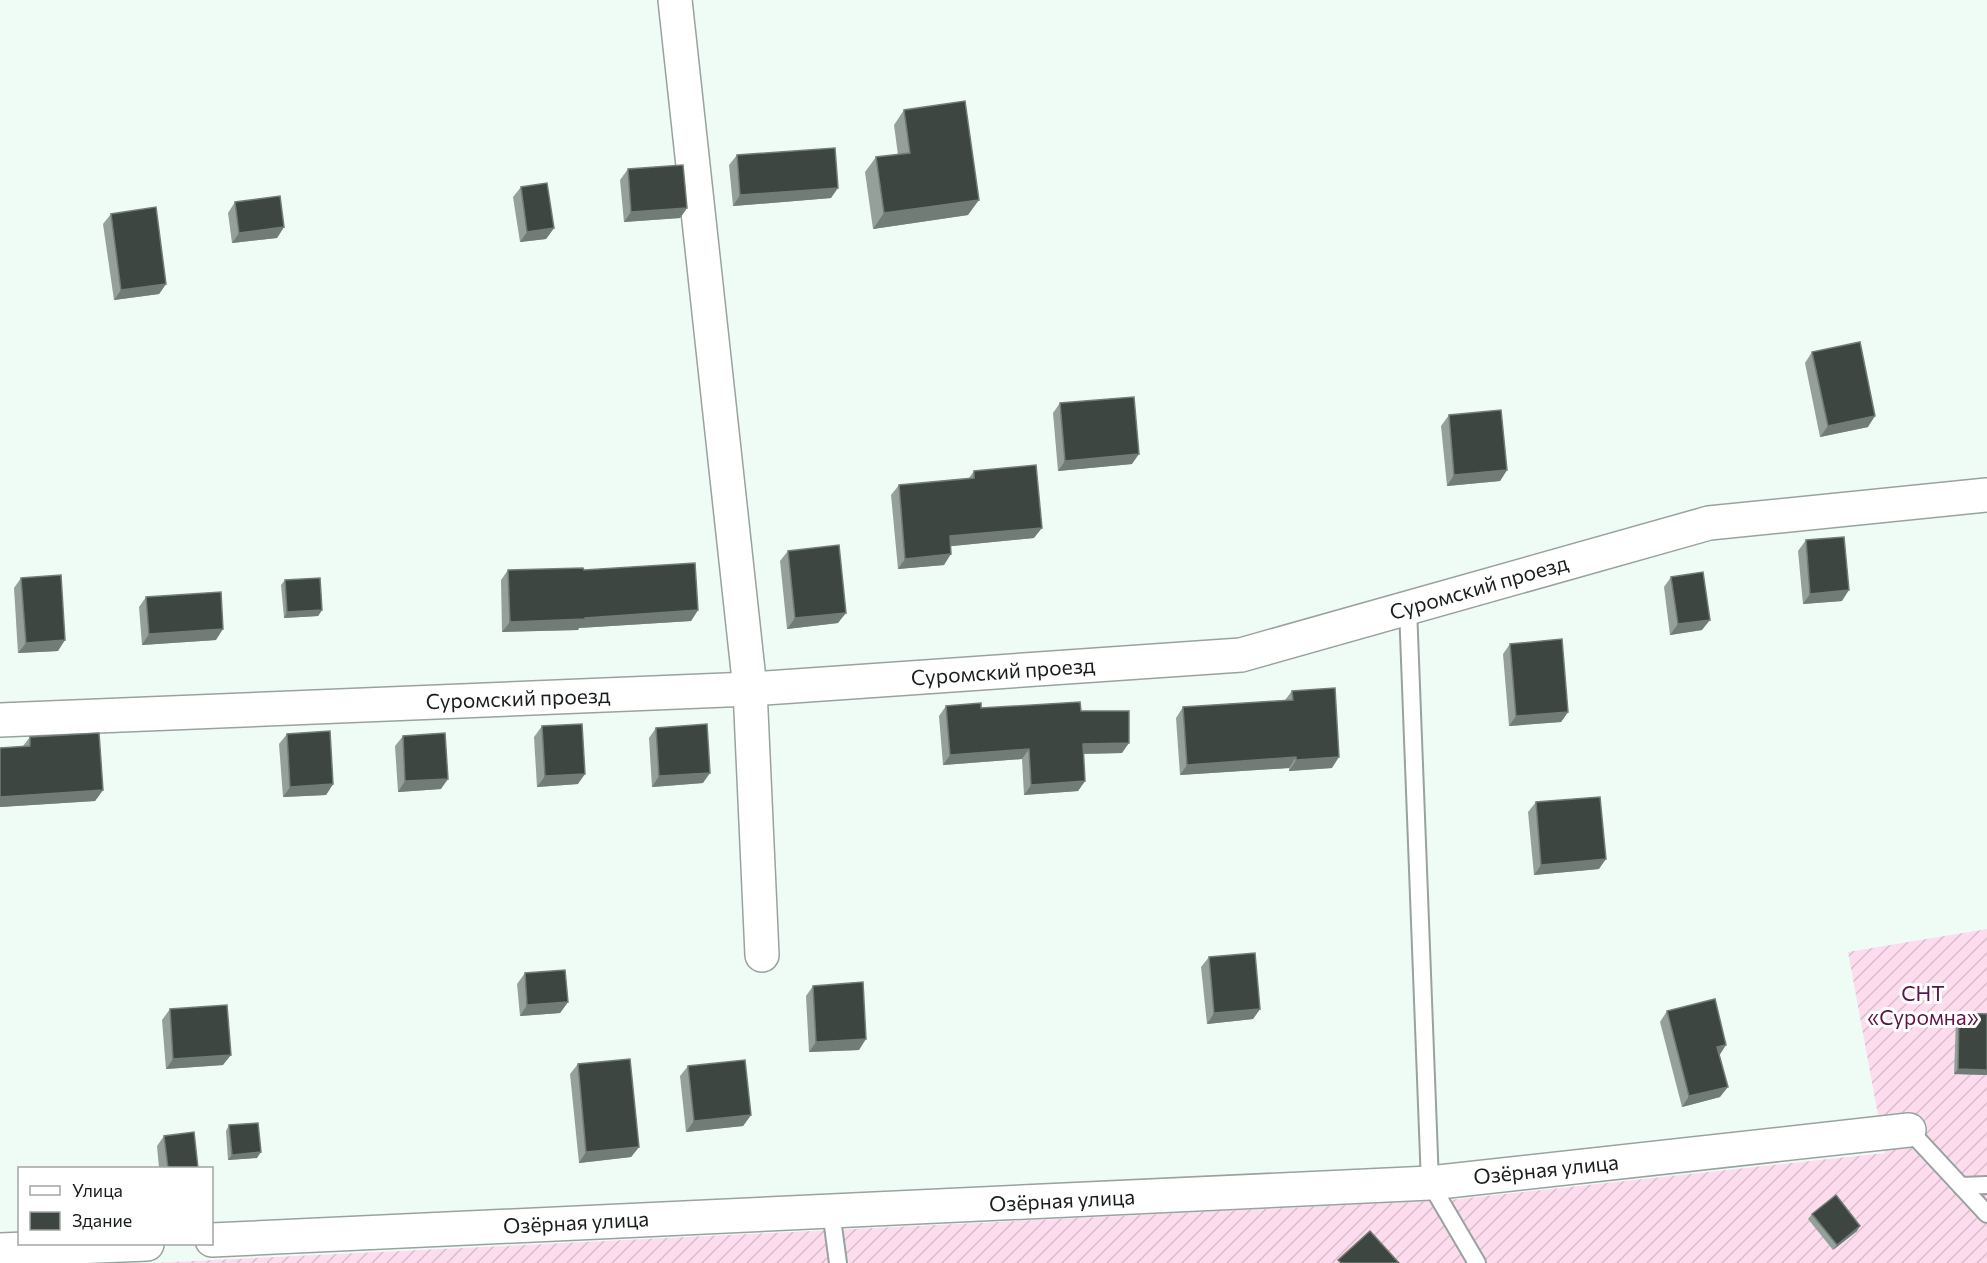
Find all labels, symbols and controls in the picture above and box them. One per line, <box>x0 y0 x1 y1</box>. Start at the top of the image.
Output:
street label: Суромский проезд <box>1386 549 1571 624</box>
street label: Суромский проезд <box>910 652 1096 689</box>
street label: Суромский проезд <box>425 682 611 713</box>
park label: СНТ «Суромна» <box>1867 980 1979 1029</box>
street label: Озёрная улица <box>1472 1148 1620 1189</box>
legend <box>18 1167 213 1245</box>
text: Улица <box>72 1179 123 1201</box>
street label: Озёрная улица <box>988 1183 1135 1216</box>
street label: Озёрная улица <box>502 1205 649 1238</box>
text: Здание <box>72 1209 132 1231</box>

